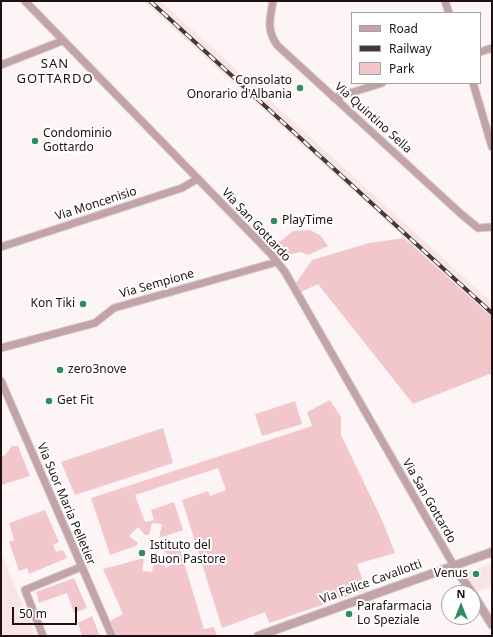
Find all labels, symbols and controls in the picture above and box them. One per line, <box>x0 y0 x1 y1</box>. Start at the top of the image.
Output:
legend <box>351 12 481 84</box>
text: Road <box>389 20 418 37</box>
text: Railway <box>389 40 432 57</box>
district label: SAN GOTTARDO <box>16 56 94 87</box>
text: Park <box>389 60 414 77</box>
place label: Consolato Onorario d'Albania <box>187 74 292 102</box>
street label: Via Quintino Sella <box>331 80 415 156</box>
marker: Consolato Onorario d'Albania <box>295 83 305 93</box>
place label: Condominio Gottardo <box>43 127 112 155</box>
marker: Condominio Gottardo <box>30 136 40 146</box>
street label: Via Moncenisio <box>53 184 139 224</box>
street label: Via San Gottardo <box>218 185 294 265</box>
place label: PlayTime <box>282 214 333 228</box>
marker: PlayTime <box>269 216 279 226</box>
street label: Via Sempione <box>118 267 196 301</box>
place label: Kon Tiki <box>31 297 75 311</box>
marker: Kon Tiki <box>78 299 88 309</box>
place label: zero3nove <box>68 363 127 377</box>
marker: zero3nove <box>55 365 65 375</box>
place label: Get Fit <box>57 394 94 408</box>
marker: Get Fit <box>44 396 54 406</box>
street label: Via Suor Maria Pelletier <box>34 441 98 567</box>
street label: Via San Gottardo <box>399 456 459 546</box>
place label: Istituto del Buon Pastore <box>150 539 226 567</box>
marker: Istituto del Buon Pastore <box>137 548 147 558</box>
street label: Via Felice Cavallotti <box>318 557 424 607</box>
place label: Venus <box>434 567 468 581</box>
marker: Venus <box>471 569 481 579</box>
north arrow <box>441 585 481 625</box>
text: N <box>457 586 465 601</box>
scale bar <box>14 599 79 625</box>
place label: Parafarmacia Lo Speziale <box>357 600 432 628</box>
text: 50 m <box>19 605 47 622</box>
marker: Parafarmacia Lo Speziale <box>344 609 354 619</box>

